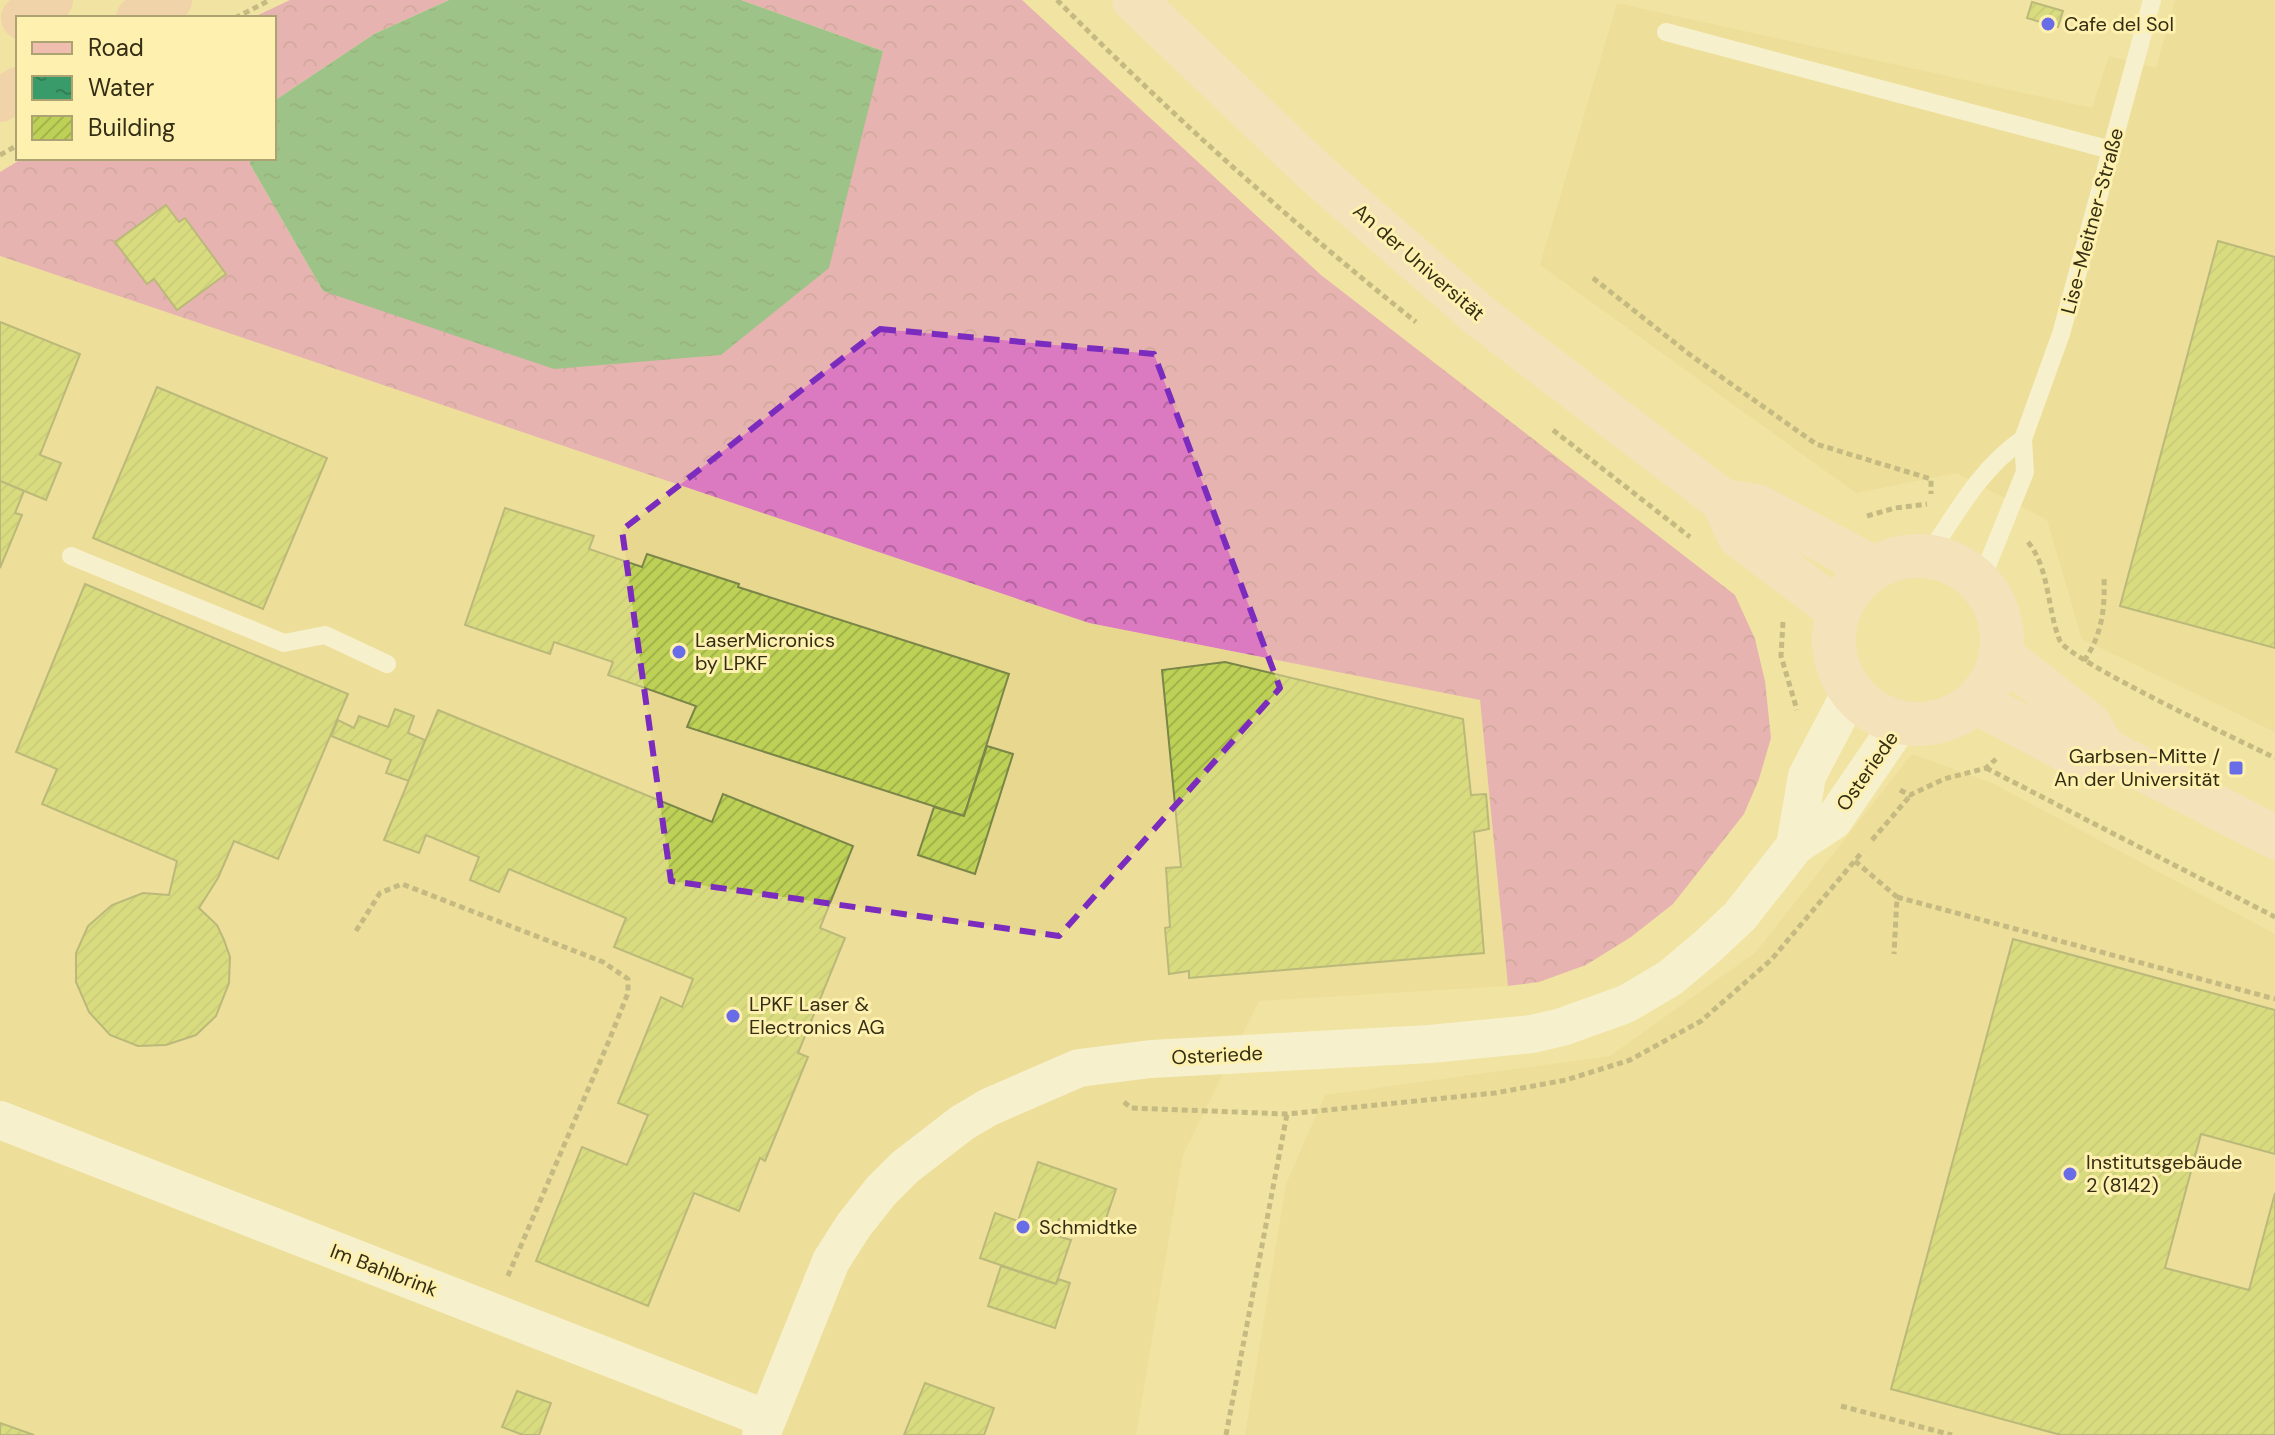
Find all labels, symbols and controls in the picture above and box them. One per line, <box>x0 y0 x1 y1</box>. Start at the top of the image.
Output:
place label: Cafe del Sol <box>2064 11 2174 37</box>
marker: Cafe del Sol <box>2039 15 2057 33</box>
legend <box>16 16 276 160</box>
text: Road <box>88 32 144 63</box>
text: Water <box>88 72 154 103</box>
text: Building <box>88 112 175 143</box>
street label: Lise-Meitner-Straße <box>2055 125 2129 317</box>
street label: An der Universität <box>1348 198 1490 326</box>
place label: LaserMicronics by LPKF <box>695 627 835 676</box>
marker: LaserMicronics by LPKF <box>670 643 688 661</box>
street label: Osteriede <box>1830 726 1904 816</box>
place label: Garbsen-Mitte / An der Universität <box>2054 743 2220 792</box>
marker: Garbsen-Mitte / An der Universität <box>2227 759 2245 777</box>
place label: LPKF Laser & Electronics AG <box>749 991 885 1040</box>
marker: LPKF Laser & Electronics AG <box>724 1007 742 1025</box>
street label: Osteriede <box>1171 1040 1263 1070</box>
place label: Institutsgebäude 2 (8142) <box>2086 1149 2242 1198</box>
marker: Institutsgebäude 2 (8142) <box>2061 1165 2079 1183</box>
place label: Schmidtke <box>1039 1214 1137 1240</box>
marker: Schmidtke <box>1014 1218 1032 1236</box>
street label: Im Bahlbrink <box>327 1238 441 1302</box>

